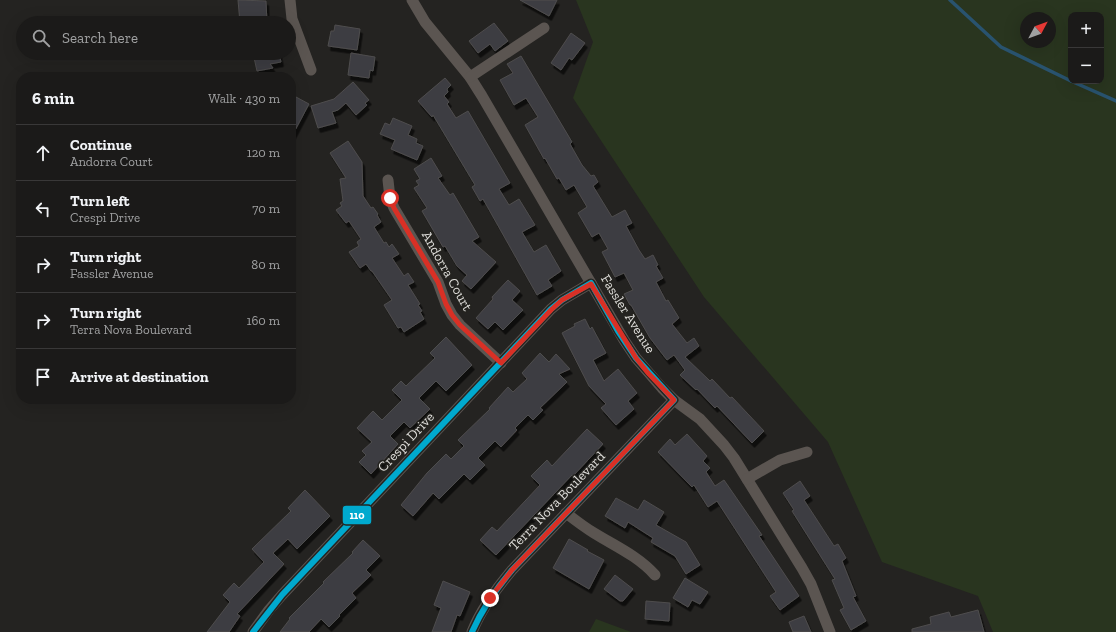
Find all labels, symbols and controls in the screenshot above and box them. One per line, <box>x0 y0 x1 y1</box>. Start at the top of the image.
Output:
north arrow <box>1020 12 1056 48</box>
map controls <box>1068 12 1104 84</box>
button: + <box>1068 12 1104 48</box>
search box <box>16 16 296 60</box>
icon: search <box>30 27 52 49</box>
text: Search here <box>62 29 138 47</box>
button: − <box>1068 48 1104 84</box>
text: 6 min <box>32 88 74 108</box>
text: Walk · 430 m <box>208 91 280 106</box>
text: Continue <box>70 136 132 154</box>
icon: ahead <box>32 142 54 164</box>
text: 120 m <box>247 145 280 160</box>
text: Andorra Court <box>70 154 152 169</box>
route start <box>381 189 399 207</box>
text: Turn left <box>70 192 130 210</box>
icon: left <box>32 198 54 220</box>
text: 70 m <box>252 201 280 216</box>
text: Crespi Drive <box>70 210 140 225</box>
street label: Andorra Court <box>418 228 476 315</box>
text: Turn right <box>70 248 141 266</box>
icon: right <box>32 254 54 276</box>
text: 80 m <box>251 257 280 272</box>
text: Fassler Avenue <box>70 266 153 281</box>
street label: Fassler Avenue <box>597 271 659 357</box>
text: Turn right <box>70 304 141 322</box>
icon: right <box>32 310 54 332</box>
text: 160 m <box>246 313 280 328</box>
text: Terra Nova Boulevard <box>70 322 192 337</box>
icon: arrive <box>32 366 54 388</box>
text: Arrive at destination <box>70 368 209 386</box>
street label: Crespi Drive <box>374 408 438 475</box>
street label: Terra Nova Boulevard <box>505 448 609 554</box>
line badge: 110 <box>342 505 372 525</box>
text: 110 <box>349 509 365 522</box>
route end <box>481 589 499 607</box>

